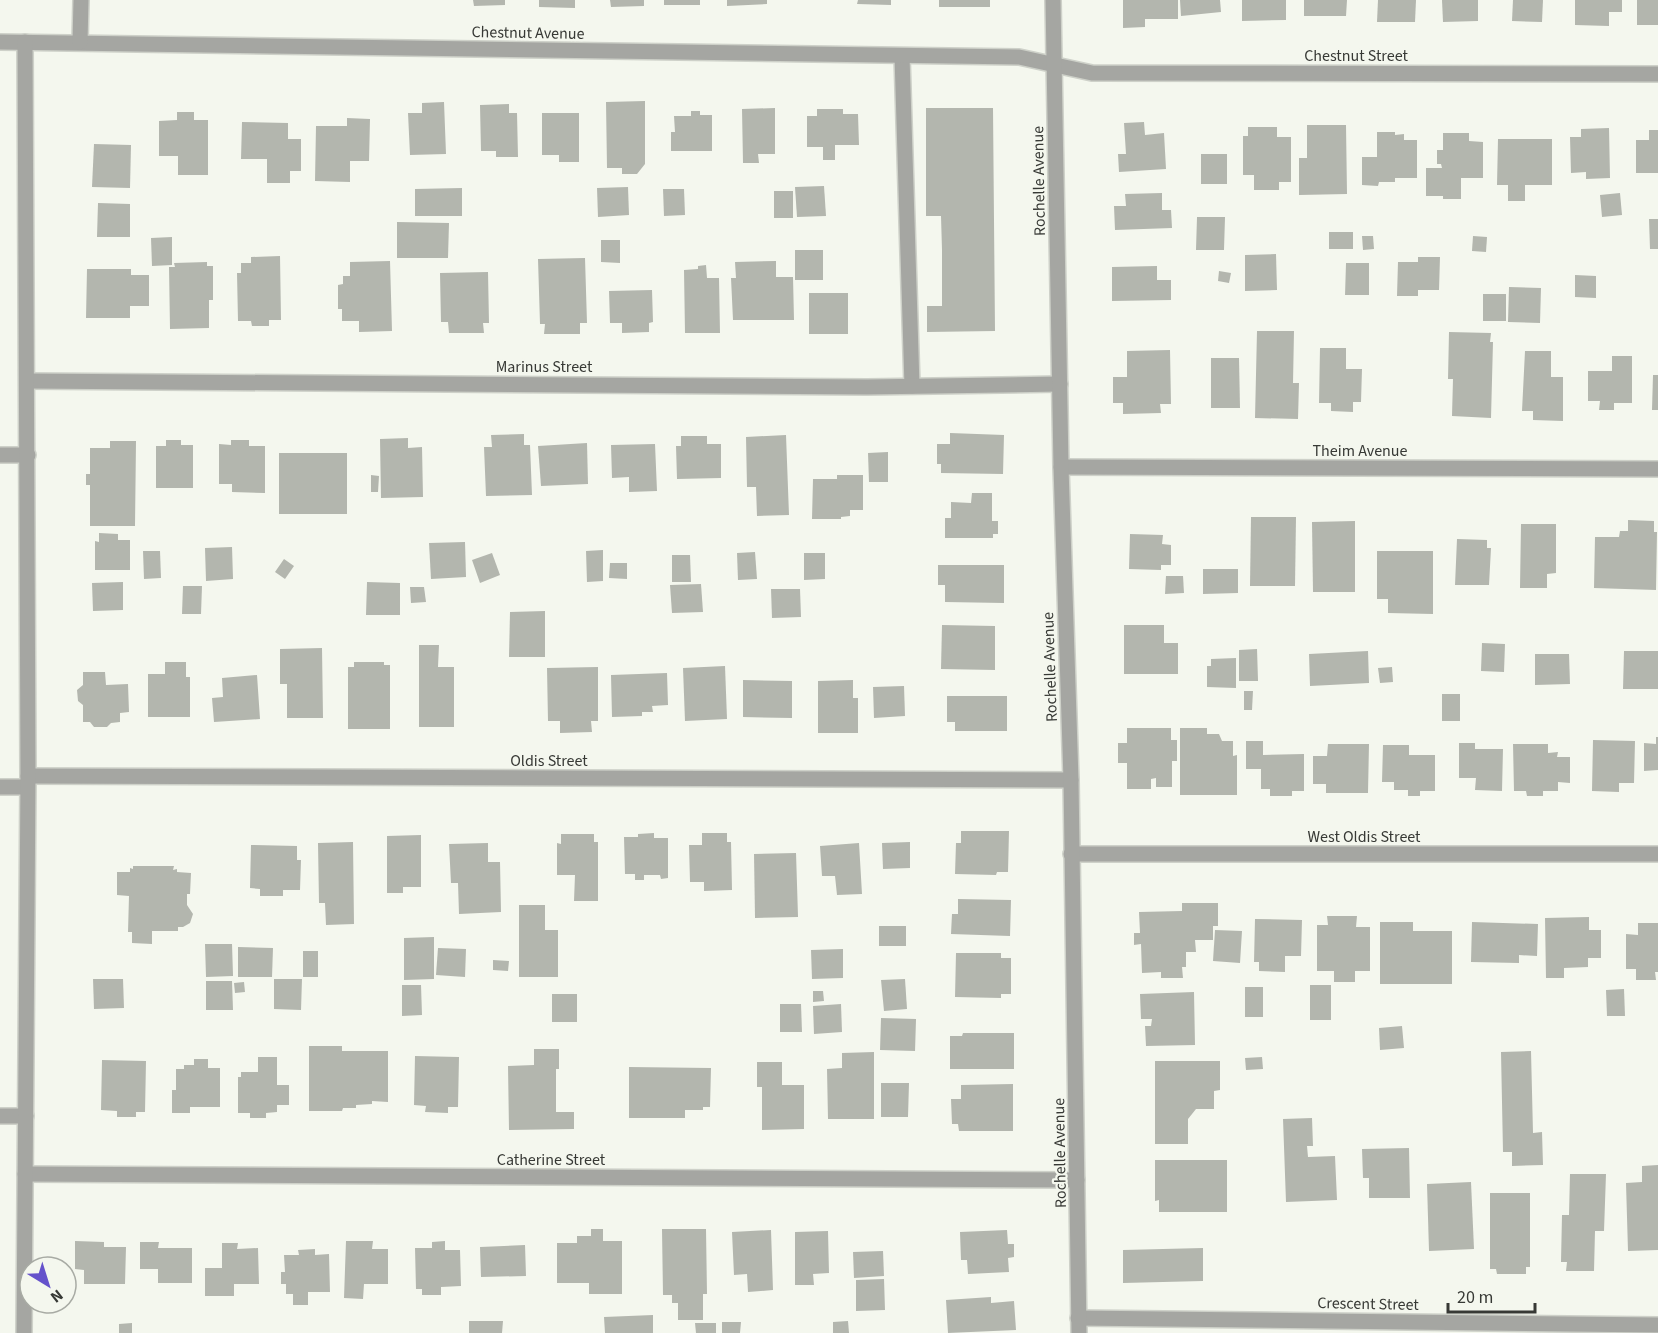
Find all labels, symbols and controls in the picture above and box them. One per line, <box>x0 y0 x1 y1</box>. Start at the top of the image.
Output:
street label: Chestnut Avenue <box>471 21 585 45</box>
street label: Chestnut Street <box>1304 45 1408 67</box>
street label: Rochelle Avenue <box>1027 126 1051 236</box>
street label: Marinus Street <box>496 356 593 378</box>
street label: Theim Avenue <box>1313 440 1408 462</box>
street label: Rochelle Avenue <box>1037 611 1063 722</box>
street label: Oldis Street <box>510 750 588 772</box>
street label: West Oldis Street <box>1307 826 1421 848</box>
street label: Rochelle Avenue <box>1048 1098 1072 1208</box>
street label: Catherine Street <box>497 1149 606 1171</box>
north arrow <box>18 1255 78 1315</box>
scale bar <box>1448 1276 1535 1314</box>
text: N <box>46 1284 68 1308</box>
text: 20 m <box>1457 1285 1493 1310</box>
street label: Crescent Street <box>1317 1292 1420 1316</box>

